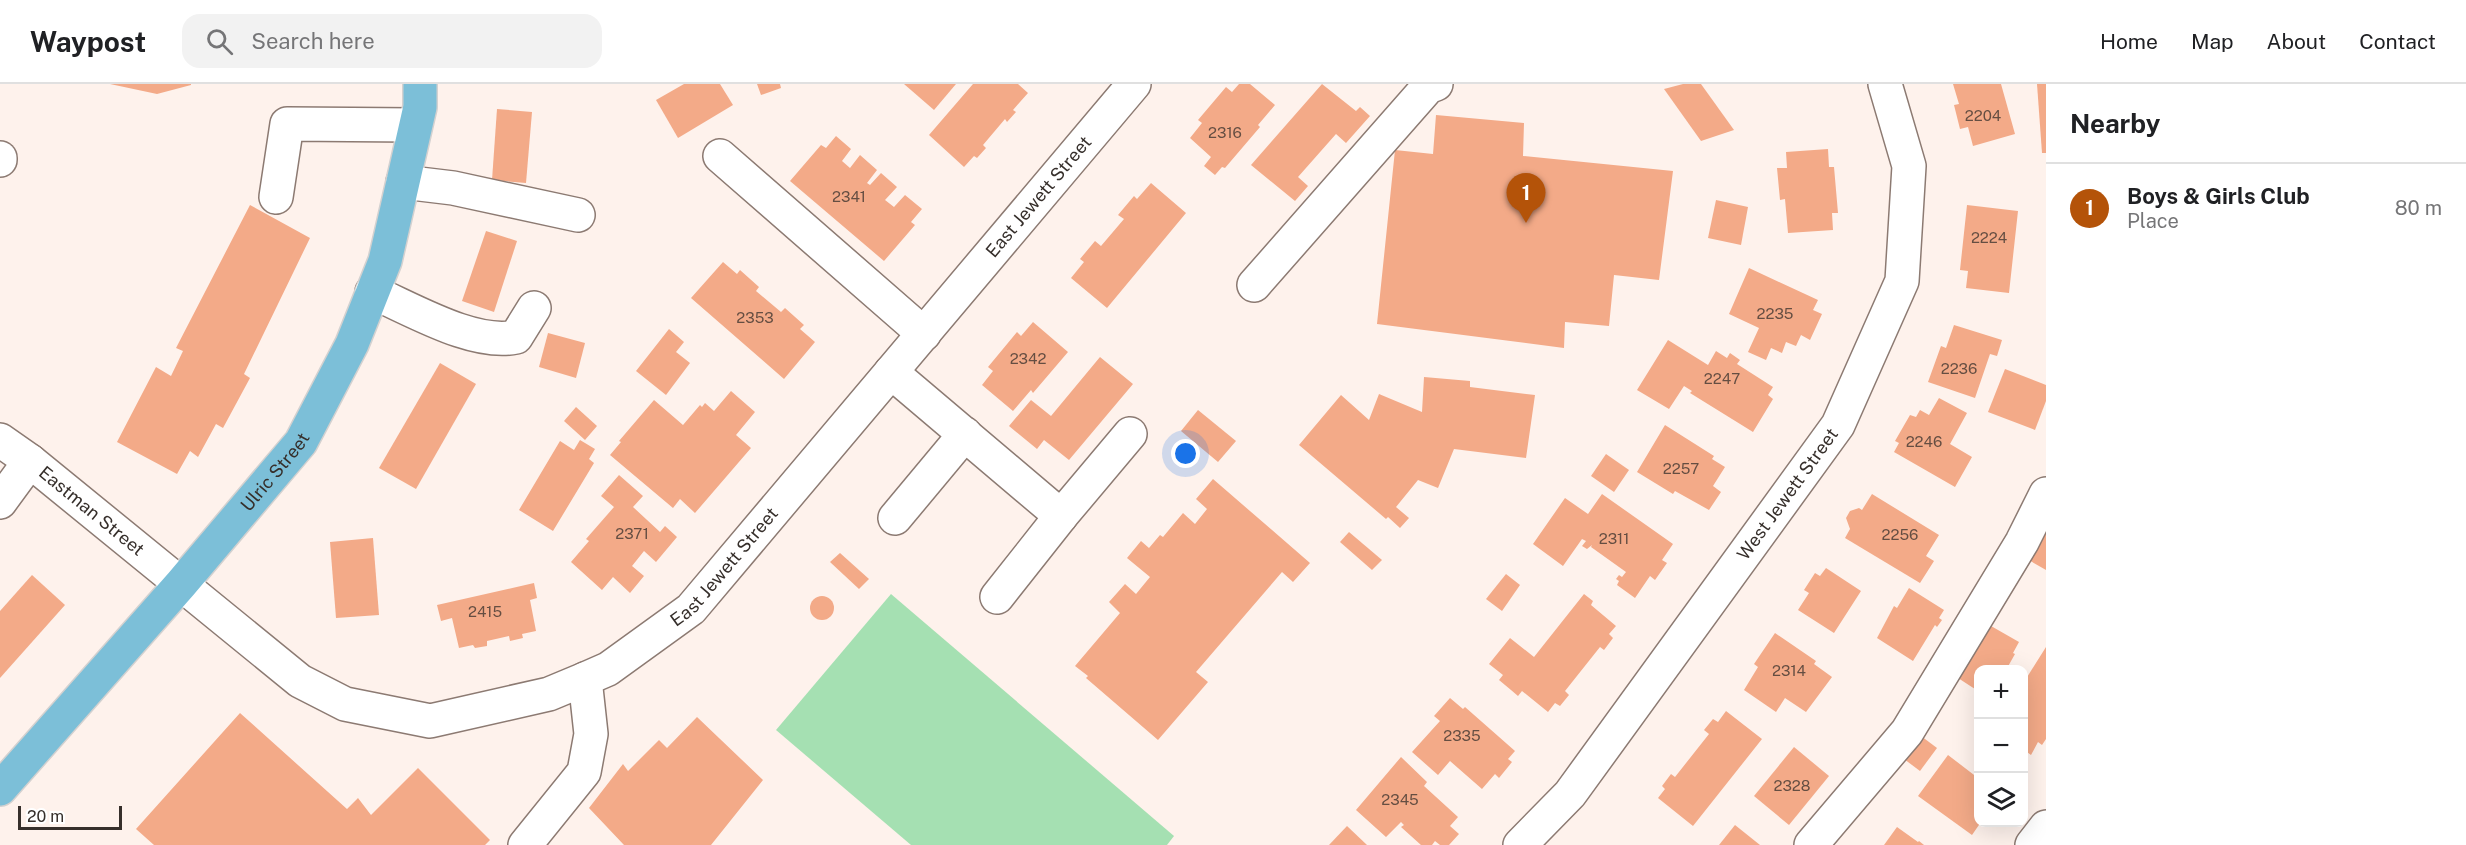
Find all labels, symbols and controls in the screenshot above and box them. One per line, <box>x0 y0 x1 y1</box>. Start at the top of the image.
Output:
search box <box>182 14 602 68</box>
text: Waypost <box>30 25 146 58</box>
icon: search <box>203 25 236 58</box>
text: Search here <box>251 28 375 54</box>
text: Home <box>2100 29 2158 54</box>
text: Map <box>2191 29 2234 54</box>
text: About <box>2267 29 2326 54</box>
text: Contact <box>2359 29 2436 54</box>
house number: 2204 <box>1965 107 2001 124</box>
text: Nearby <box>2070 108 2160 139</box>
house number: 2316 <box>1208 124 1242 141</box>
street label: East Jewett Street <box>981 132 1096 261</box>
pin: 1 <box>1506 174 1546 223</box>
text: Boys & Girls Club <box>2127 183 2310 209</box>
house number: 2341 <box>832 188 866 205</box>
text: 1 <box>2085 196 2094 220</box>
text: 80 m <box>2395 196 2442 220</box>
text: Place <box>2127 209 2179 233</box>
house number: 2224 <box>1971 229 2007 246</box>
house number: 2235 <box>1757 305 1793 322</box>
house number: 2353 <box>736 309 774 326</box>
house number: 2342 <box>1010 350 1046 367</box>
house number: 2236 <box>1941 360 1977 377</box>
house number: 2247 <box>1704 370 1740 387</box>
street label: West Jewett Street <box>1733 424 1842 564</box>
street label: Ulric Street <box>236 429 314 515</box>
house number: 2246 <box>1906 433 1942 450</box>
your location <box>1171 439 1200 468</box>
house number: 2257 <box>1663 460 1699 477</box>
street label: Eastman Street <box>35 462 149 560</box>
street label: East Jewett Street <box>666 503 782 630</box>
house number: 2371 <box>615 525 649 542</box>
house number: 2256 <box>1882 526 1918 543</box>
house number: 2311 <box>1599 530 1629 547</box>
house number: 2415 <box>468 603 502 620</box>
house number: 2314 <box>1772 662 1806 679</box>
map controls <box>1974 665 2028 827</box>
button: + <box>1974 665 2028 719</box>
button: − <box>1974 719 2028 773</box>
house number: 2335 <box>1443 727 1481 744</box>
button: layers <box>1974 773 2028 827</box>
house number: 2328 <box>1773 777 1811 794</box>
house number: 2345 <box>1381 791 1419 808</box>
scale bar <box>18 803 122 830</box>
text: 20 m <box>27 807 64 826</box>

